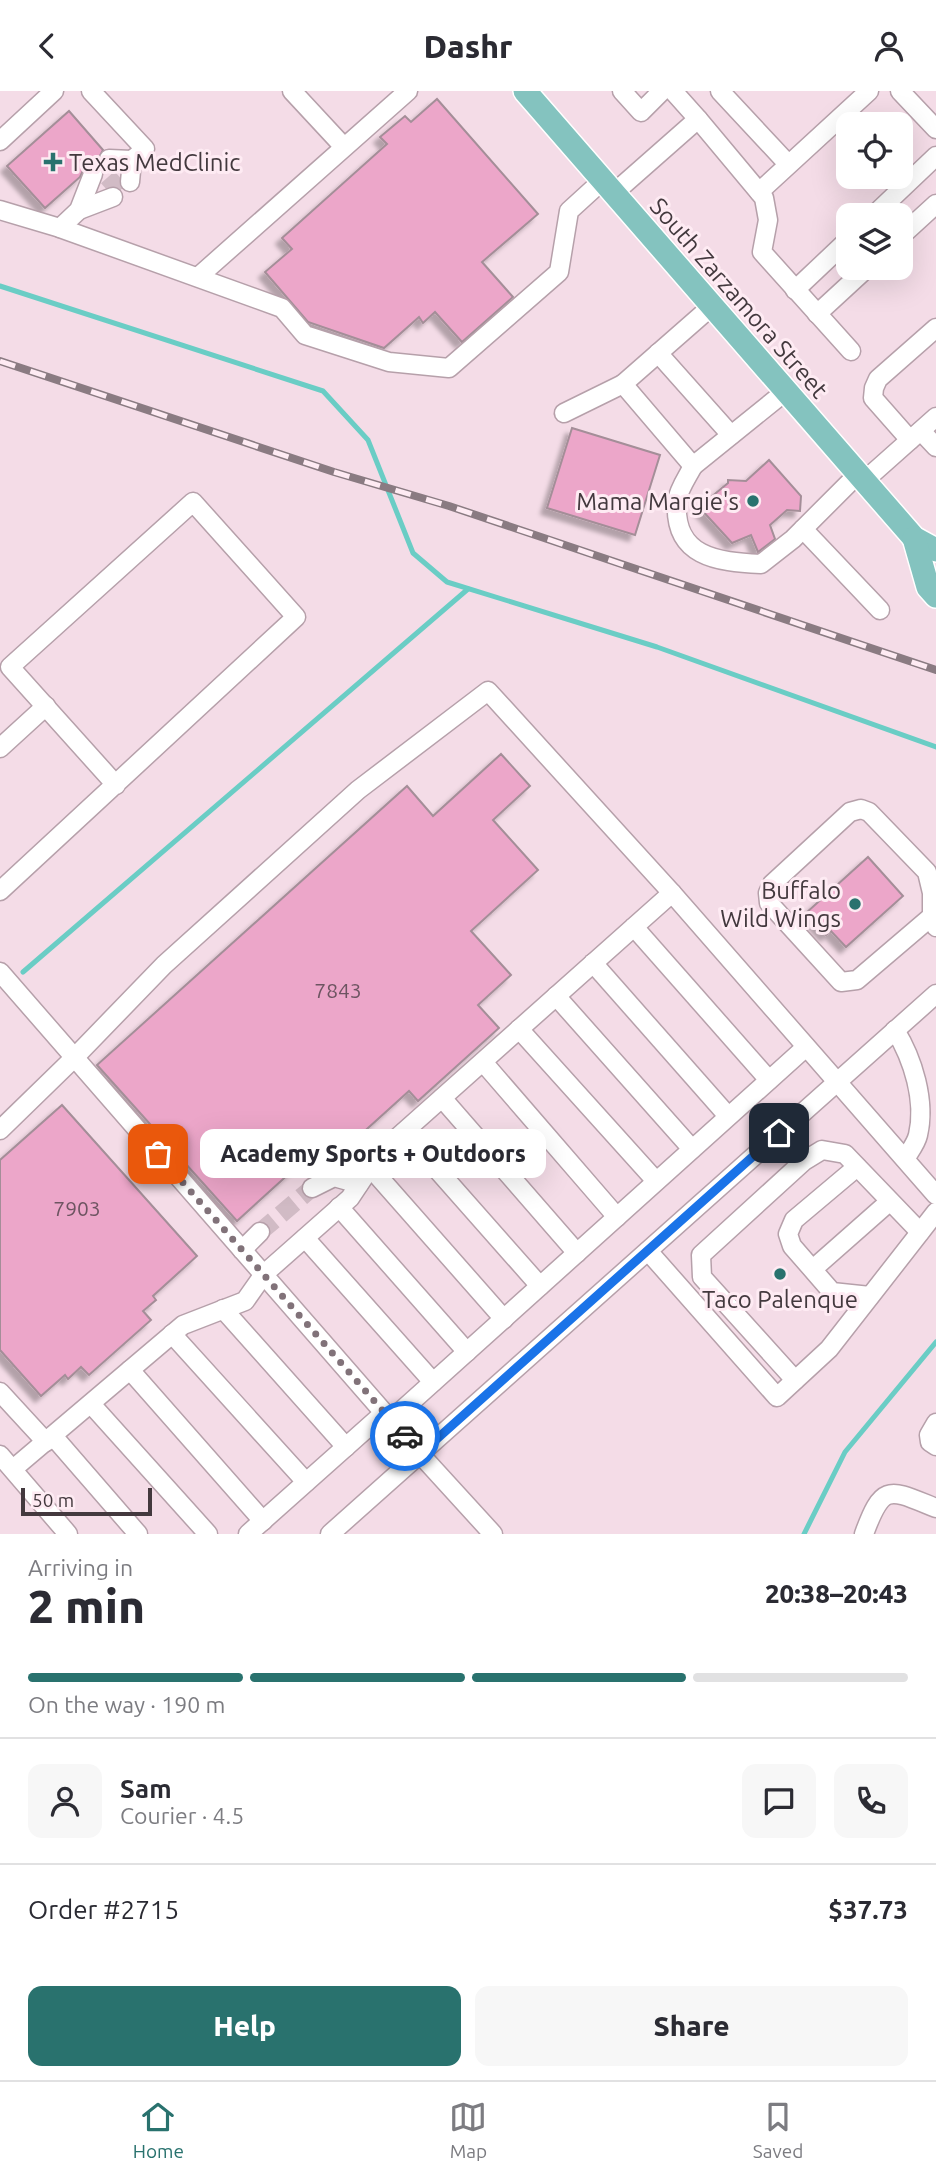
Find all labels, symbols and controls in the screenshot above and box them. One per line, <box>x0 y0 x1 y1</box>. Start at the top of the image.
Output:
icon: back <box>28 27 66 65</box>
icon: person <box>870 27 908 65</box>
text: Dashr <box>423 28 513 64</box>
map controls <box>836 112 913 280</box>
button: locate <box>836 112 913 189</box>
place label: Texas MedClinic <box>69 149 240 176</box>
marker: Texas MedClinic <box>43 152 63 172</box>
street label: South Zarzamora Street <box>645 193 834 404</box>
button: layers <box>836 203 913 280</box>
place label: Mama Margie's <box>576 488 739 515</box>
marker: Mama Margie's <box>745 493 761 509</box>
place label: Buffalo Wild Wings <box>720 877 841 932</box>
marker: Buffalo Wild Wings <box>847 896 863 912</box>
house number: 7843 <box>314 978 362 1002</box>
pin <box>749 1103 809 1163</box>
icon: home <box>760 1114 798 1152</box>
pin <box>128 1124 188 1184</box>
callout: Academy Sports + Outdoors <box>200 1129 546 1179</box>
icon: bag <box>139 1135 177 1173</box>
text: Academy Sports + Outdoors <box>220 1141 526 1166</box>
house number: 7903 <box>53 1196 101 1220</box>
marker: Taco Palenque <box>772 1266 788 1282</box>
place label: Taco Palenque <box>702 1286 858 1313</box>
courier <box>370 1401 440 1471</box>
icon: car <box>386 1417 424 1455</box>
scale bar <box>21 1485 152 1517</box>
text: 50 m <box>32 1489 74 1511</box>
text: Arriving in <box>28 1555 133 1580</box>
text: 20:38–20:43 <box>765 1579 908 1608</box>
text: 2 min <box>28 1580 145 1632</box>
text: On the way · 190 m <box>28 1692 225 1717</box>
button: person <box>28 1764 102 1838</box>
button: chat <box>742 1764 816 1838</box>
button: phone <box>834 1764 908 1838</box>
text: Sam <box>120 1774 172 1803</box>
text: Courier · 4.5 <box>120 1803 244 1828</box>
text: Order #2715 <box>28 1895 179 1924</box>
text: $37.73 <box>828 1895 908 1924</box>
button: Help <box>28 1986 461 2066</box>
button: Share <box>475 1986 908 2066</box>
tab: Home <box>133 2098 184 2162</box>
tab: Map <box>449 2098 487 2162</box>
tab: Saved <box>753 2098 803 2162</box>

